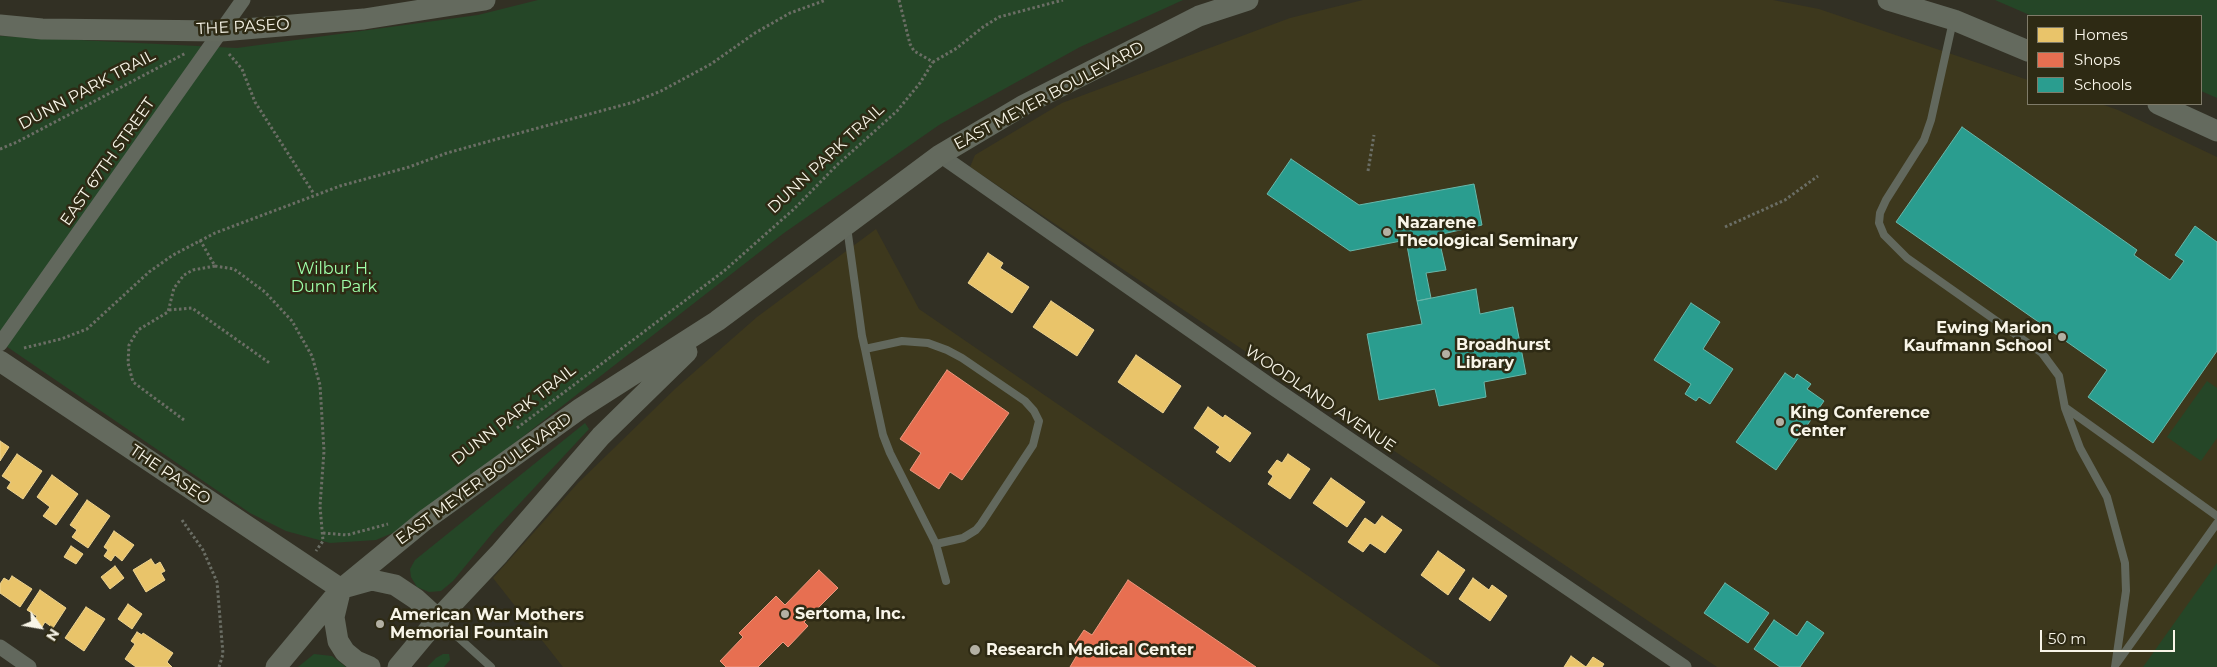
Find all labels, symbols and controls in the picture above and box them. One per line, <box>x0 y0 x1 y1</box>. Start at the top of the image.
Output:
street label: THE PASEO <box>196 15 290 39</box>
legend <box>2027 15 2202 105</box>
text: Homes <box>2074 25 2128 44</box>
street label: EAST MEYER BOULEVARD <box>951 38 1147 154</box>
street label: DUNN PARK TRAIL <box>15 46 159 134</box>
text: Shops <box>2074 50 2120 69</box>
text: Schools <box>2074 75 2132 94</box>
street label: EAST 67TH STREET <box>57 94 159 230</box>
street label: DUNN PARK TRAIL <box>764 100 888 218</box>
place label: Nazarene Theological Seminary <box>1397 213 1578 251</box>
marker: Nazarene Theological Seminary <box>1381 226 1393 238</box>
park label: Wilbur H. Dunn Park <box>291 259 377 297</box>
place label: Ewing Marion Kaufmann School <box>1903 318 2052 356</box>
marker: Ewing Marion Kaufmann School <box>2056 331 2068 343</box>
place label: Broadhurst Library <box>1456 335 1551 373</box>
street label: WOODLAND AVENUE <box>1241 341 1399 457</box>
marker: Broadhurst Library <box>1440 348 1452 360</box>
street label: DUNN PARK TRAIL <box>448 361 580 469</box>
place label: King Conference Center <box>1790 403 1930 441</box>
street label: EAST MEYER BOULEVARD <box>392 409 576 549</box>
marker: King Conference Center <box>1774 416 1786 428</box>
street label: THE PASEO <box>126 441 214 509</box>
north arrow <box>15 602 65 652</box>
place label: Sertoma, Inc. <box>795 604 905 624</box>
place label: American War Mothers Memorial Fountain <box>390 605 584 643</box>
marker: Sertoma, Inc. <box>779 608 791 620</box>
marker: American War Mothers Memorial Fountain <box>374 618 386 630</box>
scale bar <box>2042 620 2177 652</box>
text: N <box>42 625 63 645</box>
text: 50 m <box>2048 629 2086 648</box>
place label: Research Medical Center <box>986 640 1194 660</box>
marker: Research Medical Center <box>968 643 982 657</box>

